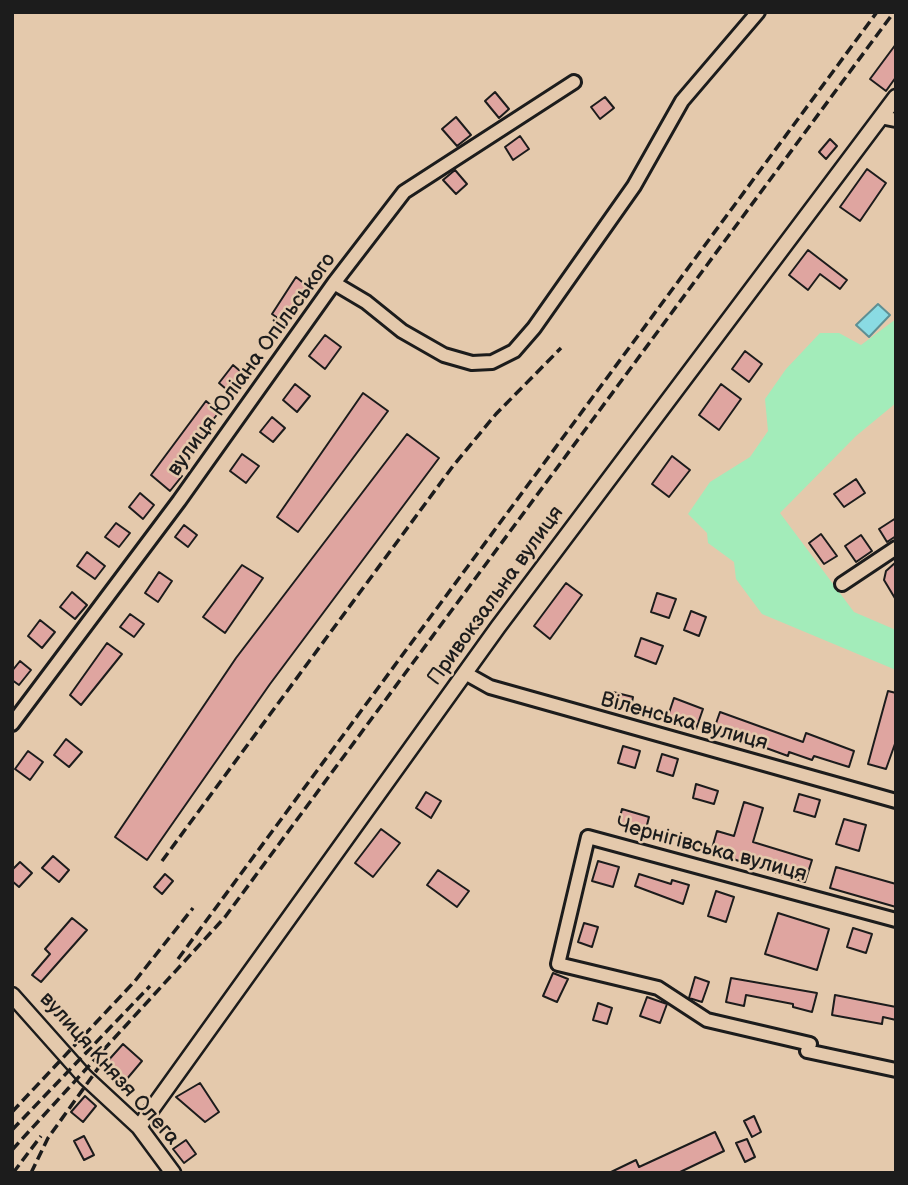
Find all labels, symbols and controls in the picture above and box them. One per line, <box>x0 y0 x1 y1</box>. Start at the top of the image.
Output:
street label: вулиця Юліана Опільського <box>162 248 342 482</box>
street label: Привокзальна вулиця <box>422 501 570 691</box>
street label: Віленська вулиця <box>598 688 770 756</box>
street label: Чернігівська вулиця <box>613 812 809 888</box>
street label: вулиця Князя Олега <box>34 987 184 1151</box>

